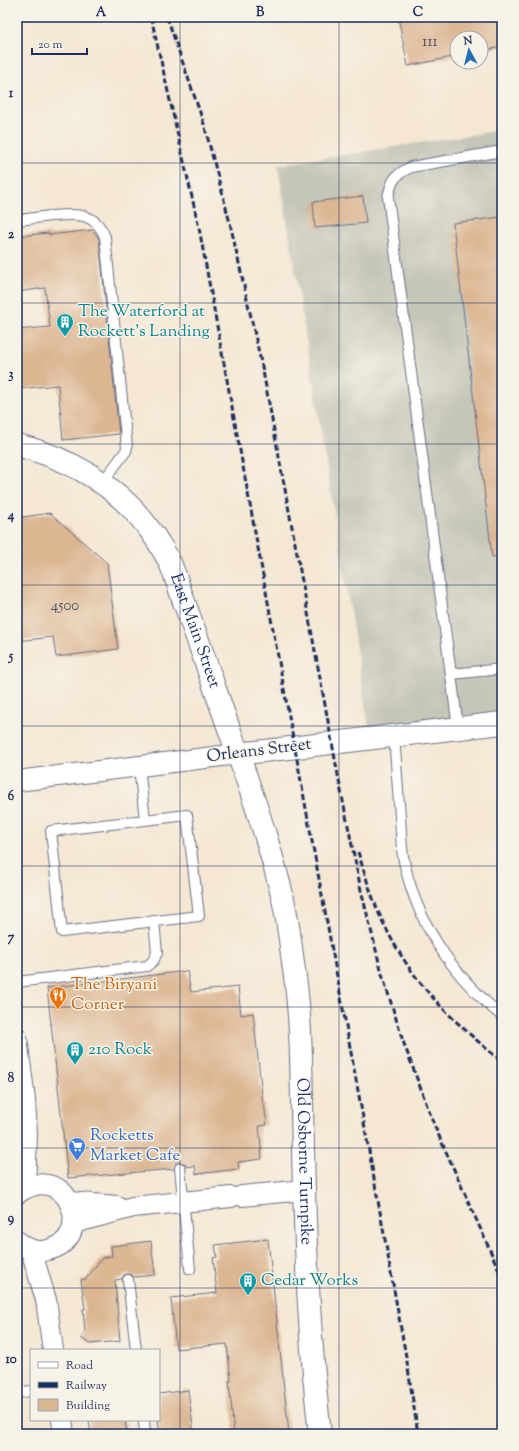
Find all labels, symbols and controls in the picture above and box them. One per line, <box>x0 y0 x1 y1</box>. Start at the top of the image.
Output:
text: A <box>96 4 107 22</box>
text: B <box>256 4 265 22</box>
text: C <box>413 4 423 22</box>
scale bar <box>32 30 87 56</box>
north arrow <box>449 30 489 70</box>
house number: 111 <box>422 32 438 53</box>
text: N <box>462 33 473 50</box>
text: 20 m <box>38 36 63 54</box>
text: 1 <box>9 85 14 103</box>
text: 2 <box>8 226 15 244</box>
place label: The Waterford at Rockett's Landing <box>78 300 210 344</box>
building icon: The Waterford at Rockett's Landing <box>55 312 75 337</box>
text: 3 <box>8 366 14 384</box>
text: 4 <box>7 507 15 525</box>
street label: East Main Street <box>163 570 226 692</box>
house number: 4500 <box>51 596 79 617</box>
text: 5 <box>8 648 14 666</box>
street label: Orleans Street <box>205 733 313 769</box>
text: 6 <box>8 788 15 806</box>
text: 7 <box>8 929 15 947</box>
place label: The Biryani Corner <box>71 973 157 1017</box>
restaurant icon: The Biryani Corner <box>48 985 68 1010</box>
place label: 210 Rock <box>88 1038 152 1062</box>
building icon: 210 Rock <box>65 1040 85 1065</box>
text: 8 <box>8 1070 15 1088</box>
street label: Old Osborne Turnpike <box>290 1077 318 1246</box>
place label: Rocketts Market Cafe <box>90 1124 181 1168</box>
supermarket icon: Rocketts Market Cafe <box>67 1136 87 1161</box>
text: 9 <box>8 1210 15 1228</box>
place label: Cedar Works <box>261 1269 358 1293</box>
building icon: Cedar Works <box>238 1271 258 1296</box>
legend <box>30 1349 160 1421</box>
text: 10 <box>5 1351 17 1369</box>
text: Road <box>66 1357 93 1375</box>
text: Railway <box>66 1377 107 1395</box>
text: Building <box>66 1397 110 1415</box>

